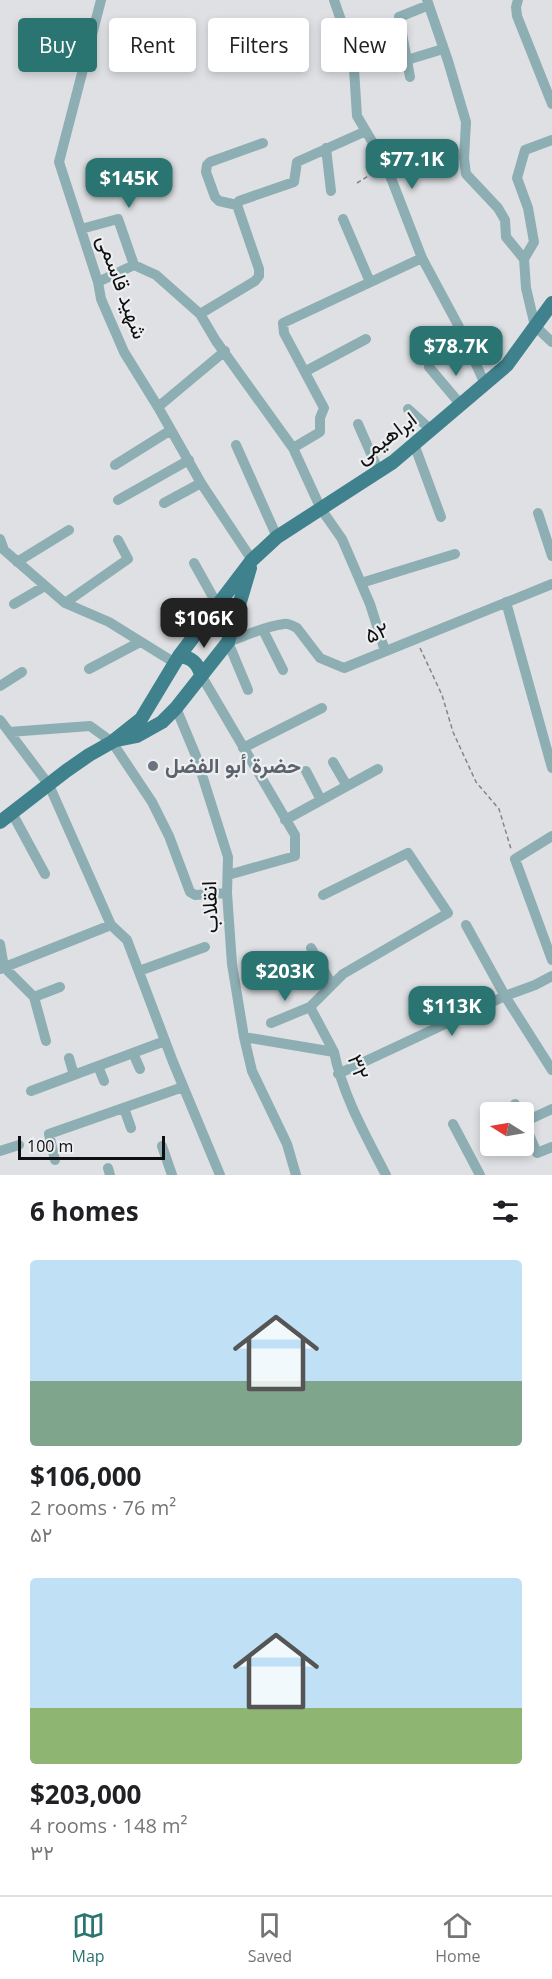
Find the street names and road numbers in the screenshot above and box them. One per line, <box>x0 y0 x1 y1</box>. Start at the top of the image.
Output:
street label: شهید قاسمی <box>91 231 155 343</box>
street label: ابراهیمی <box>349 405 422 470</box>
street label: ۵۲ <box>361 615 393 649</box>
street label: انقلاب <box>194 880 224 934</box>
street label: ۳۲ <box>342 1050 376 1083</box>

